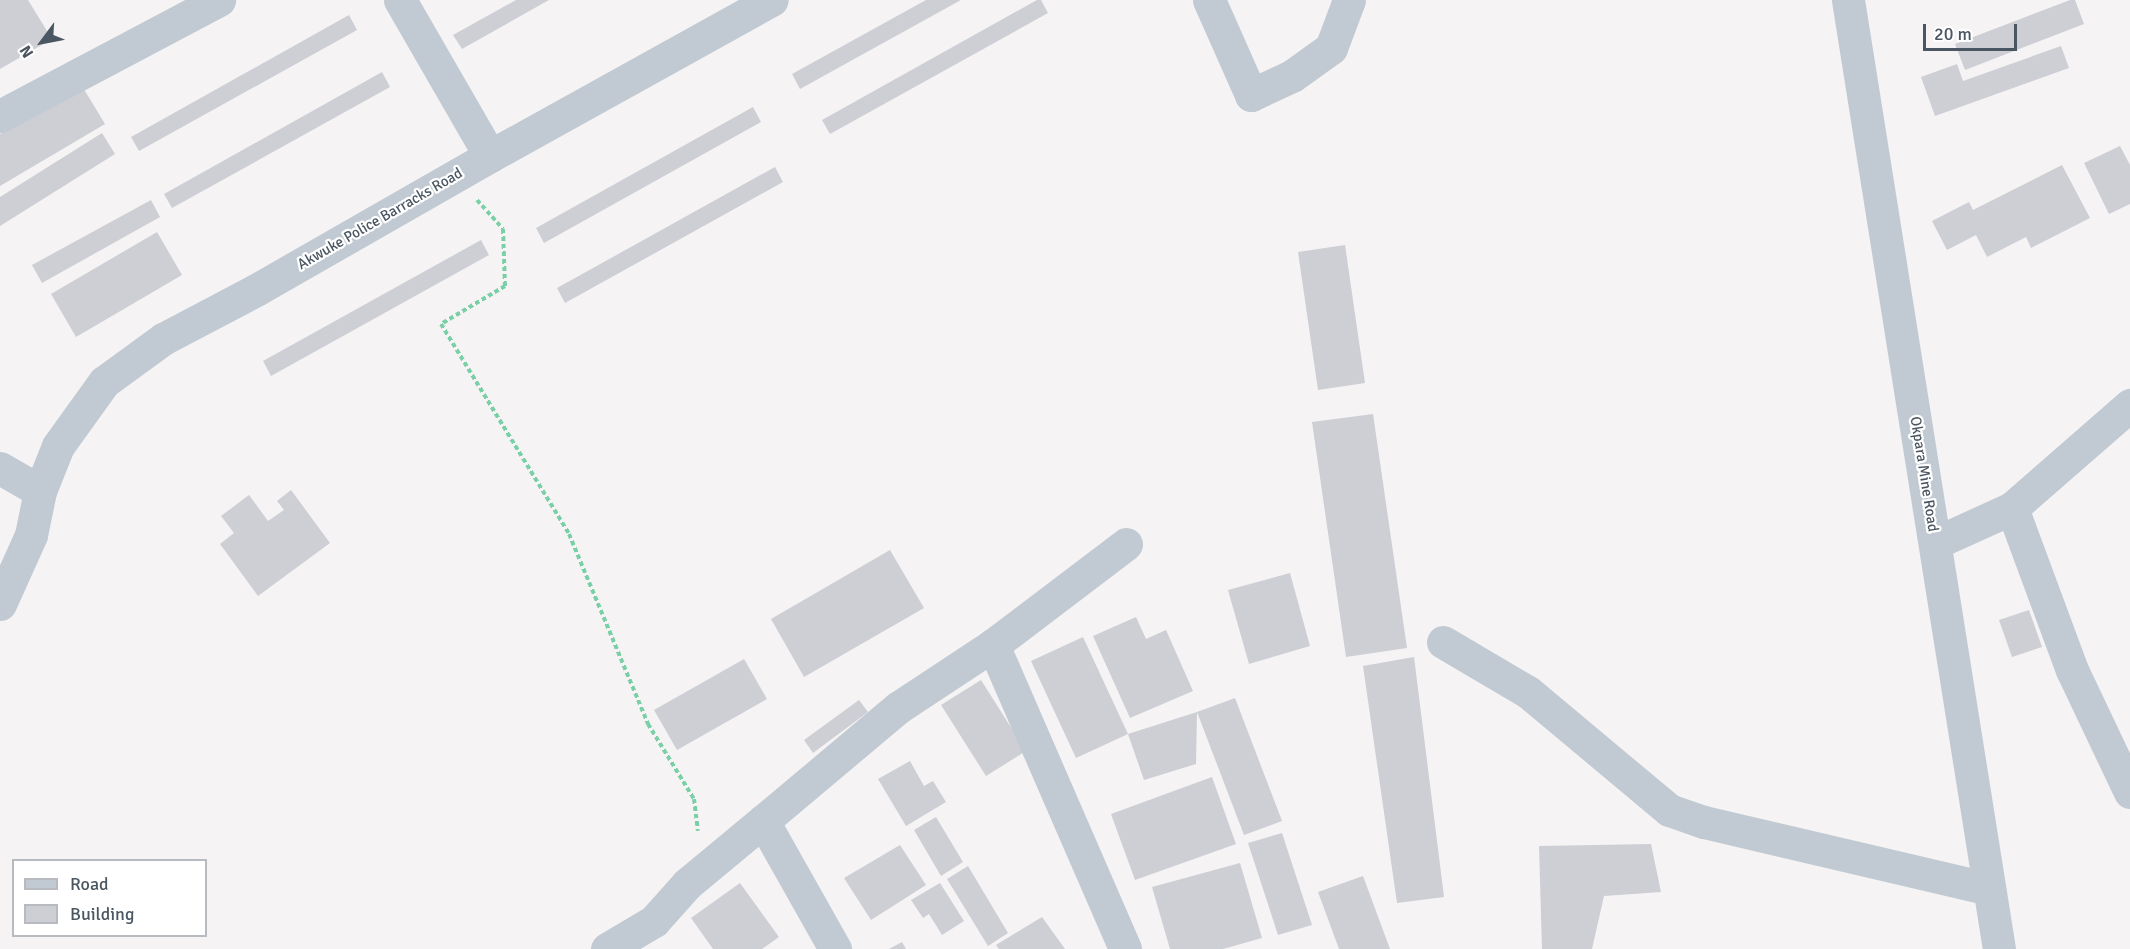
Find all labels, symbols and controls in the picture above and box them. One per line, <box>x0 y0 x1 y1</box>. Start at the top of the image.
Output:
north arrow <box>12 12 72 72</box>
scale bar <box>1926 12 2020 50</box>
text: 20 m <box>1934 23 1972 45</box>
text: N <box>15 42 38 62</box>
street label: Akwuke Police Barracks Road <box>294 164 466 274</box>
street label: Okpara Mine Road <box>1906 415 1942 533</box>
legend <box>12 859 207 937</box>
text: Road <box>70 873 109 895</box>
text: Building <box>70 903 134 925</box>

